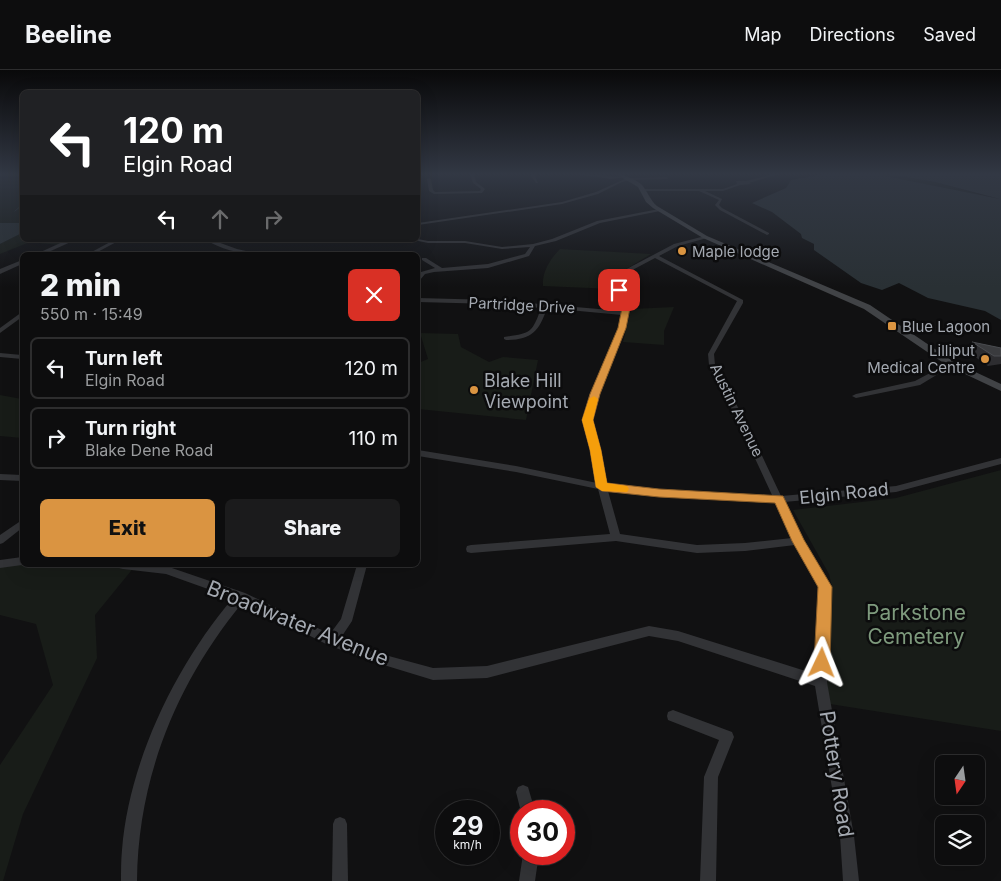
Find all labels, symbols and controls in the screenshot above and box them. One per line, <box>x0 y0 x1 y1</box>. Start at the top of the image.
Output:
text: Beeline <box>25 20 112 49</box>
text: Map <box>744 24 782 45</box>
text: Directions <box>810 24 895 45</box>
text: Saved <box>923 24 976 45</box>
text: 120 m <box>123 109 224 151</box>
icon: left <box>40 110 105 175</box>
text: Elgin Road <box>123 151 233 177</box>
icon: left <box>153 205 181 233</box>
icon: ahead <box>206 205 234 233</box>
icon: right <box>259 205 287 233</box>
place label: Maple lodge <box>692 242 780 261</box>
marker: Maple lodge <box>676 245 688 257</box>
text: 2 min <box>40 267 121 303</box>
button: close <box>348 269 400 321</box>
pin <box>598 269 640 311</box>
icon: arrive <box>605 276 633 304</box>
street label: Partridge Drive <box>468 293 576 317</box>
text: 550 m · 15:49 <box>40 304 143 324</box>
place label: Blue Lagoon <box>902 317 990 336</box>
marker: Blue Lagoon <box>886 320 898 332</box>
place label: Lilliput Medical Centre <box>867 341 975 377</box>
text: Turn left <box>85 347 163 370</box>
marker: Lilliput Medical Centre <box>979 353 991 365</box>
icon: left <box>42 354 70 382</box>
text: 120 m <box>345 357 398 380</box>
street label: Austin Avenue <box>706 360 768 460</box>
text: Elgin Road <box>85 370 165 390</box>
place label: Blake Hill Viewpoint <box>484 370 568 412</box>
marker: Blake Hill Viewpoint <box>468 384 480 396</box>
text: Turn right <box>85 417 176 440</box>
icon: right <box>42 424 70 452</box>
text: 110 m <box>349 427 398 450</box>
text: Blake Dene Road <box>85 440 213 460</box>
street label: Elgin Road <box>798 478 890 508</box>
button: Exit <box>40 499 215 557</box>
button: Share <box>225 499 400 557</box>
street label: Broadwater Avenue <box>203 575 393 671</box>
park label: Parkstone Cemetery <box>866 600 966 649</box>
position arrow <box>795 636 847 688</box>
street label: Pottery Road <box>815 709 859 839</box>
north arrow <box>935 755 985 805</box>
map controls <box>935 755 985 865</box>
speed limit sign: 30 <box>510 800 575 865</box>
text: 29 <box>452 811 483 841</box>
button: layers <box>935 815 985 865</box>
text: km/h <box>453 837 482 852</box>

